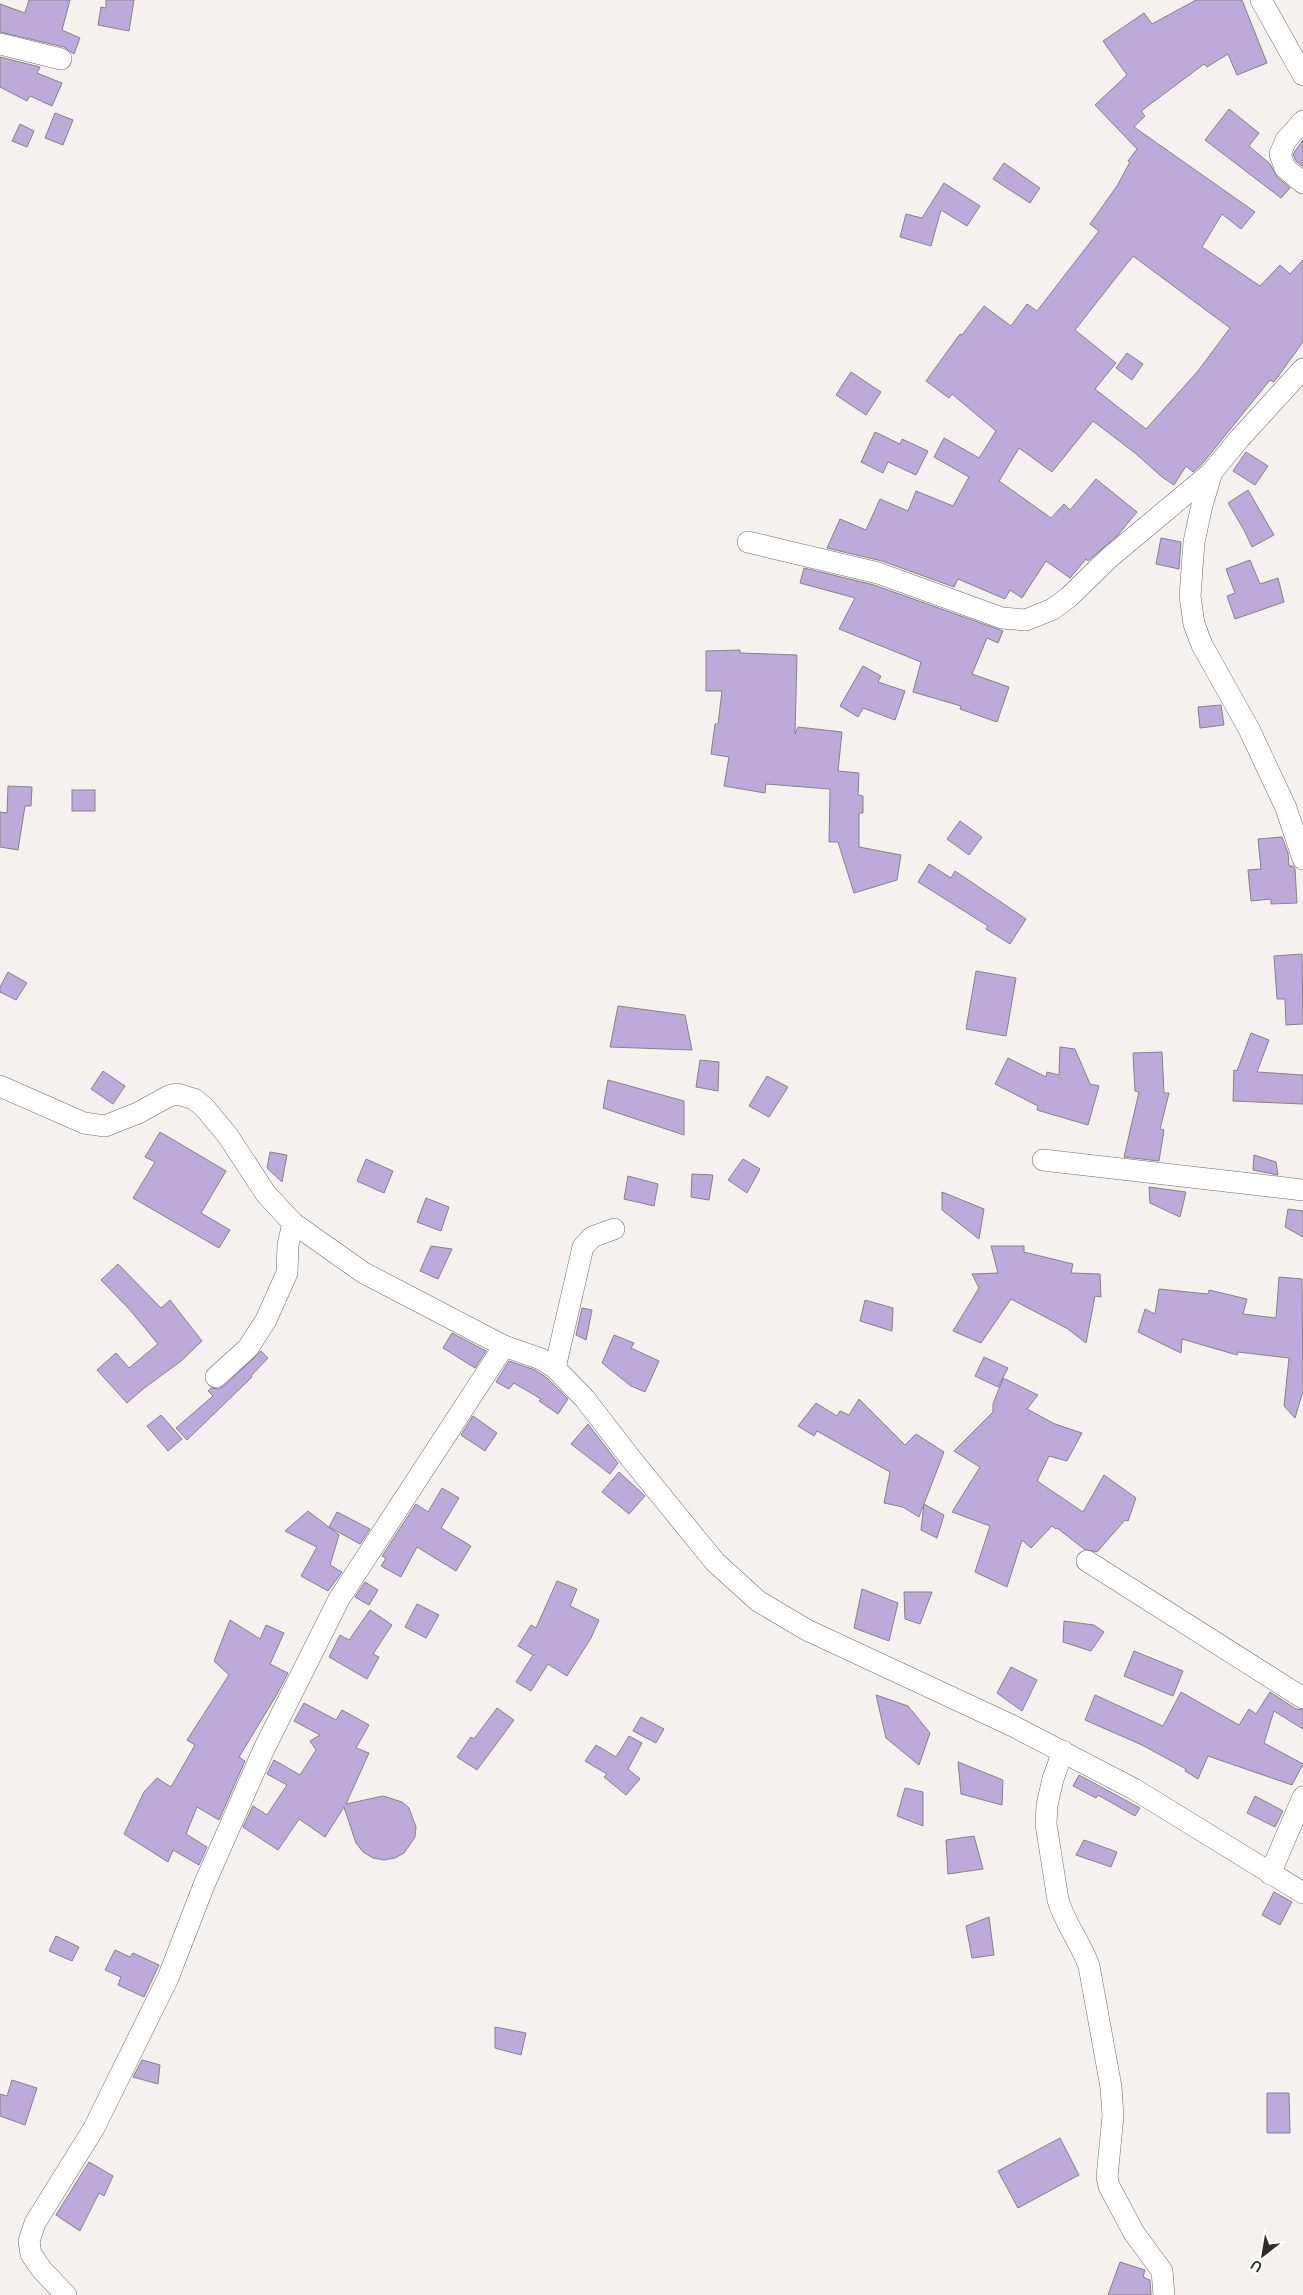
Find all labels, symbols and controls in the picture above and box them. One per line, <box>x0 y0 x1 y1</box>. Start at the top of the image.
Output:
north arrow <box>1238 2230 1288 2280</box>
text: U <box>1248 2257 1265 2276</box>

